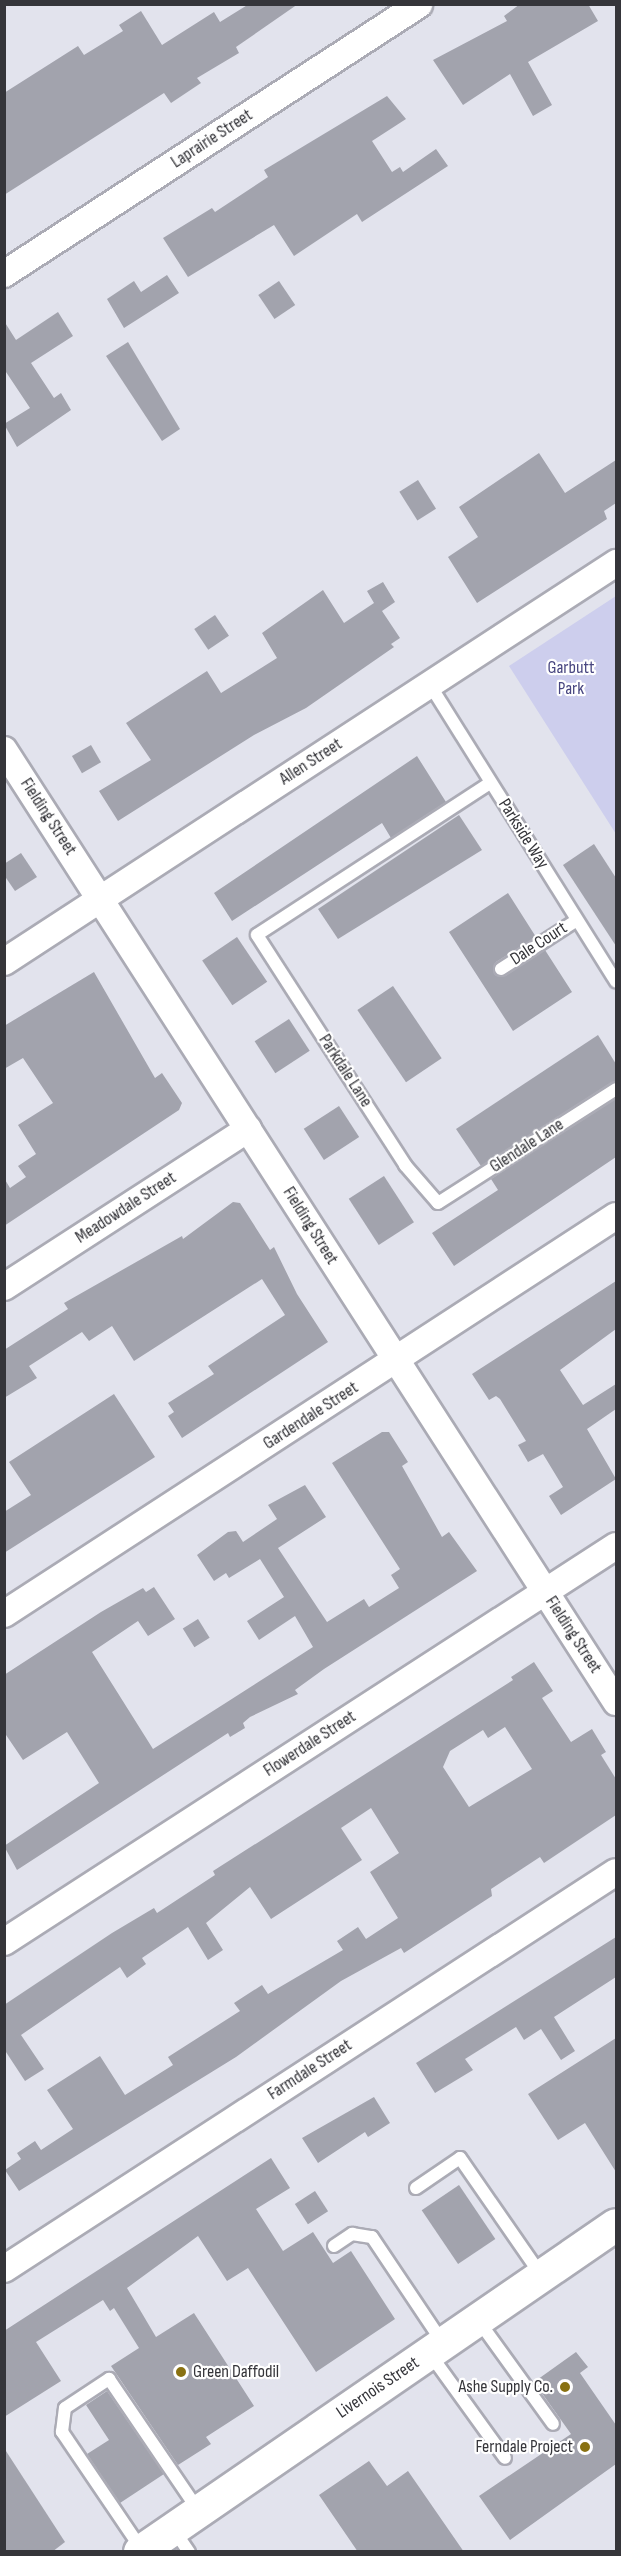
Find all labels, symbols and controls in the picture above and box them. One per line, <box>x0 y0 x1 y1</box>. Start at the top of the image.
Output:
street label: Laprairie Street <box>167 105 257 173</box>
park label: Garbutt Park <box>548 658 594 700</box>
street label: Allen Street <box>276 734 346 790</box>
street label: Fielding Street <box>15 774 81 860</box>
street label: Parkside Way <box>493 795 553 873</box>
street label: Dale Court <box>506 918 572 970</box>
street label: Parkdale Lane <box>313 1031 377 1111</box>
street label: Glendale Lane <box>486 1114 568 1178</box>
street label: Meadowdale Street <box>72 1167 180 1249</box>
street label: Fielding Street <box>278 1183 342 1269</box>
street label: Gardendale Street <box>259 1377 363 1455</box>
street label: Fielding Street <box>540 1592 606 1678</box>
street label: Flowerdale Street <box>260 1706 360 1782</box>
street label: Farmdale Street <box>264 2035 356 2105</box>
street label: Livernois Street <box>333 2352 423 2424</box>
place label: Green Daffodil <box>193 2361 279 2383</box>
marker: Green Daffodil <box>174 2365 188 2379</box>
place label: Ashe Supply Co. <box>458 2376 553 2398</box>
marker: Ashe Supply Co. <box>558 2380 572 2394</box>
place label: Ferndale Project <box>475 2436 573 2458</box>
marker: Ferndale Project <box>578 2440 592 2454</box>

